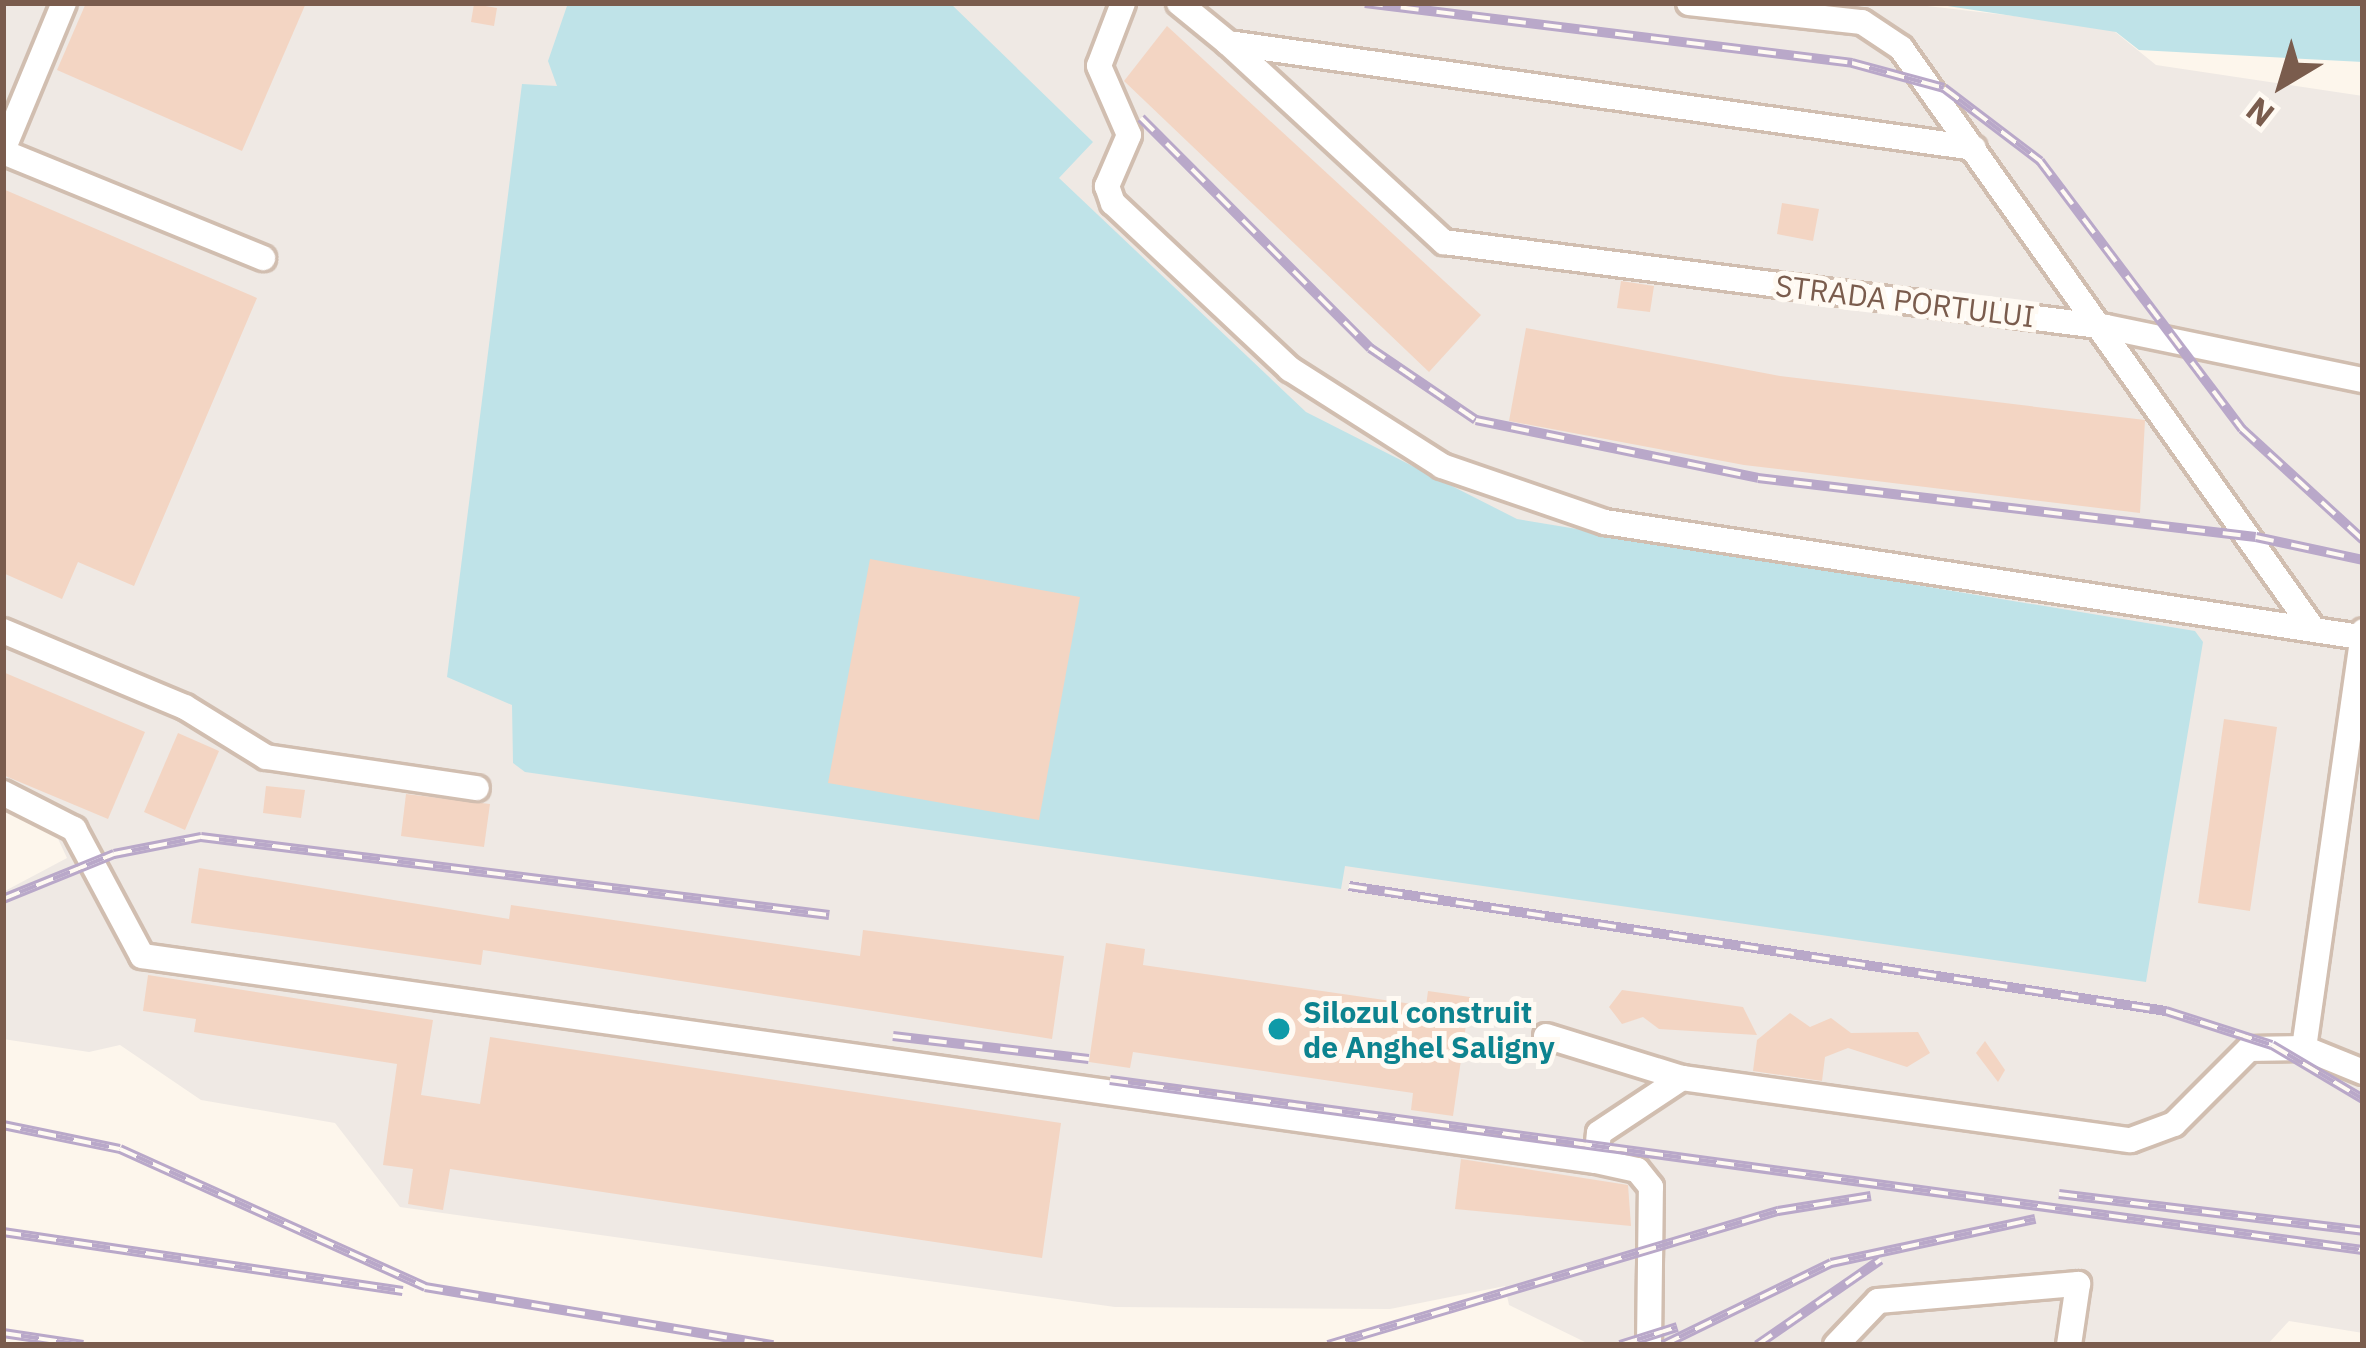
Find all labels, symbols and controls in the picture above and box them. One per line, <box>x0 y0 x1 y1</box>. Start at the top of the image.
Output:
north arrow <box>2222 24 2342 144</box>
text: N <box>2237 88 2282 137</box>
street label: STRADA PORTULUI <box>1773 267 2037 335</box>
place label: Silozul construit de Anghel Saligny <box>1303 994 1555 1064</box>
marker: Silozul construit de Anghel Saligny <box>1266 1016 1292 1042</box>

